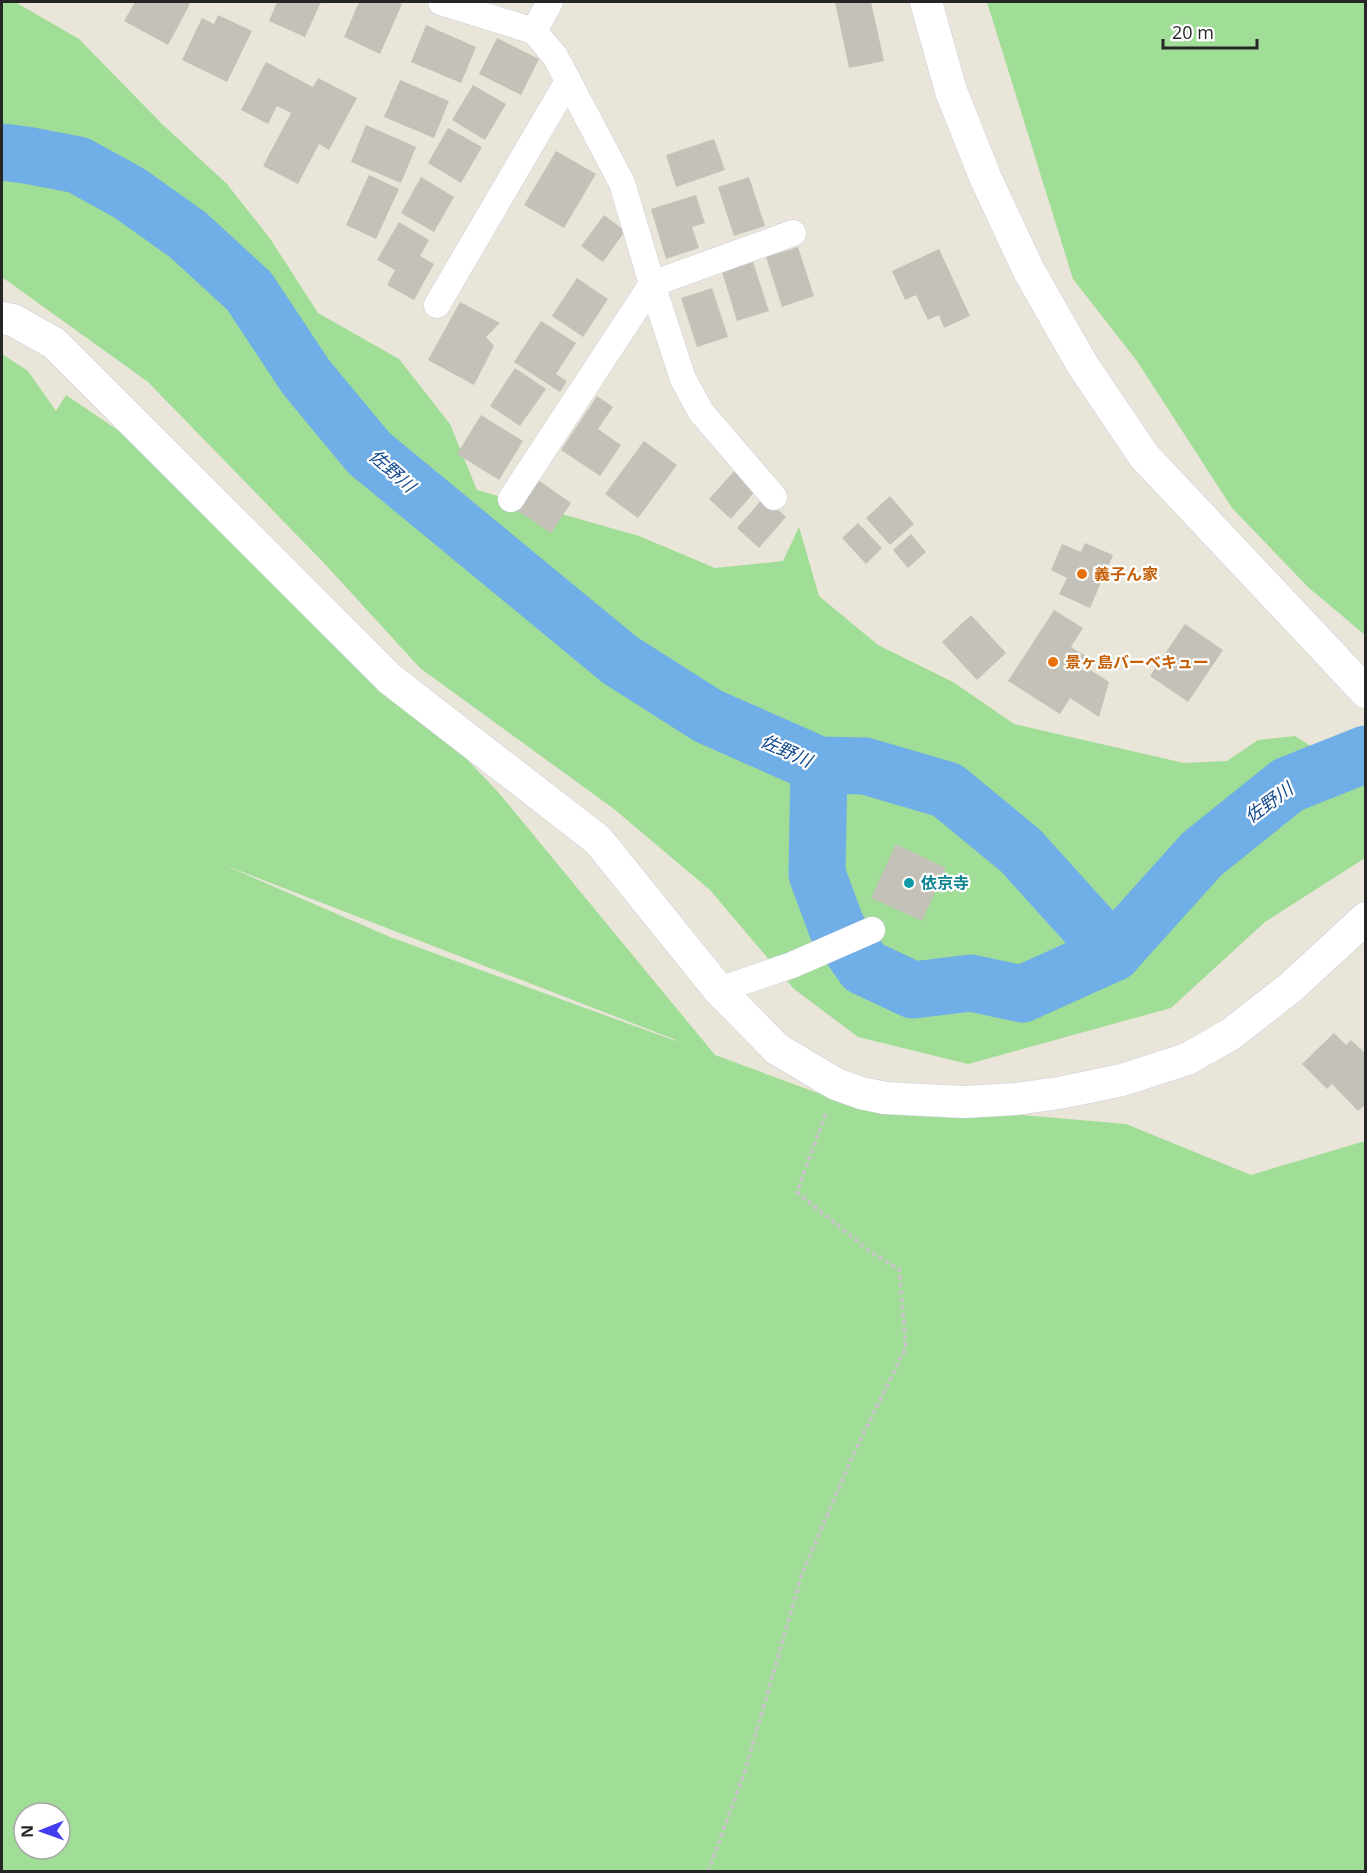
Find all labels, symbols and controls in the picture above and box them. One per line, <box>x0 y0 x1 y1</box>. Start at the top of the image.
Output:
scale bar <box>1163 12 1258 50</box>
text: 20 m <box>1172 20 1214 44</box>
water label: 佐野川 <box>364 443 422 498</box>
place label: 義子ん家 <box>1094 563 1158 585</box>
marker: 義子ん家 <box>1075 567 1089 581</box>
place label: 景ヶ島バーベキュー <box>1065 651 1209 673</box>
marker: 景ヶ島バーベキュー <box>1046 655 1060 669</box>
water label: 佐野川 <box>757 728 818 773</box>
water label: 佐野川 <box>1240 775 1299 828</box>
place label: 依京寺 <box>921 872 969 894</box>
marker: 依京寺 <box>902 876 916 890</box>
north arrow <box>12 1801 72 1861</box>
text: N <box>16 1825 38 1838</box>

